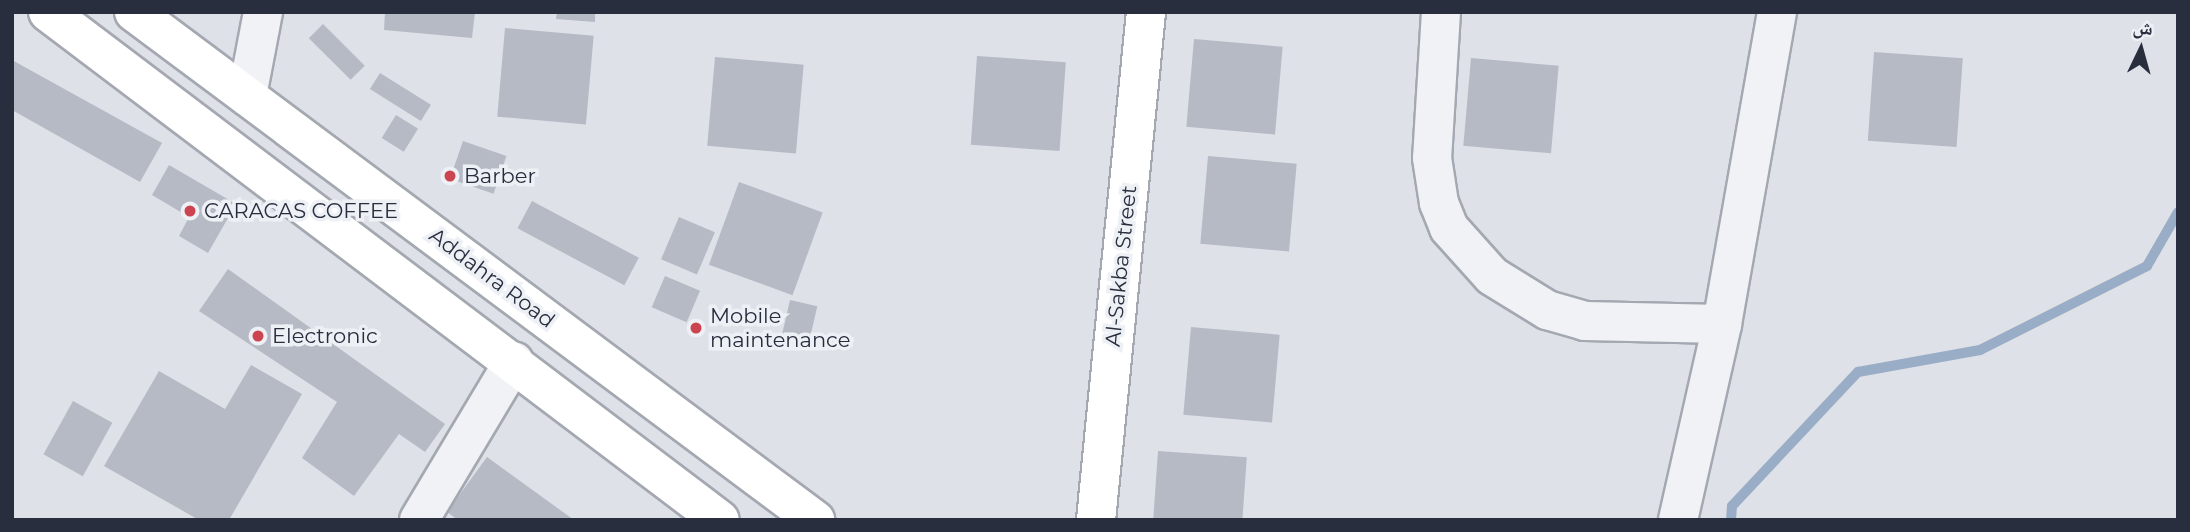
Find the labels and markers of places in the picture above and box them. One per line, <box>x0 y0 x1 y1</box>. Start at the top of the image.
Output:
place label: Barber <box>464 163 536 189</box>
marker: Barber <box>442 168 458 184</box>
place label: CARACAS COFFEE <box>204 198 398 224</box>
marker: CARACAS COFFEE <box>182 203 198 219</box>
place label: Mobile maintenance <box>710 303 850 353</box>
marker: Mobile maintenance <box>688 320 704 336</box>
place label: Electronic <box>272 323 378 349</box>
marker: Electronic <box>250 328 266 344</box>

